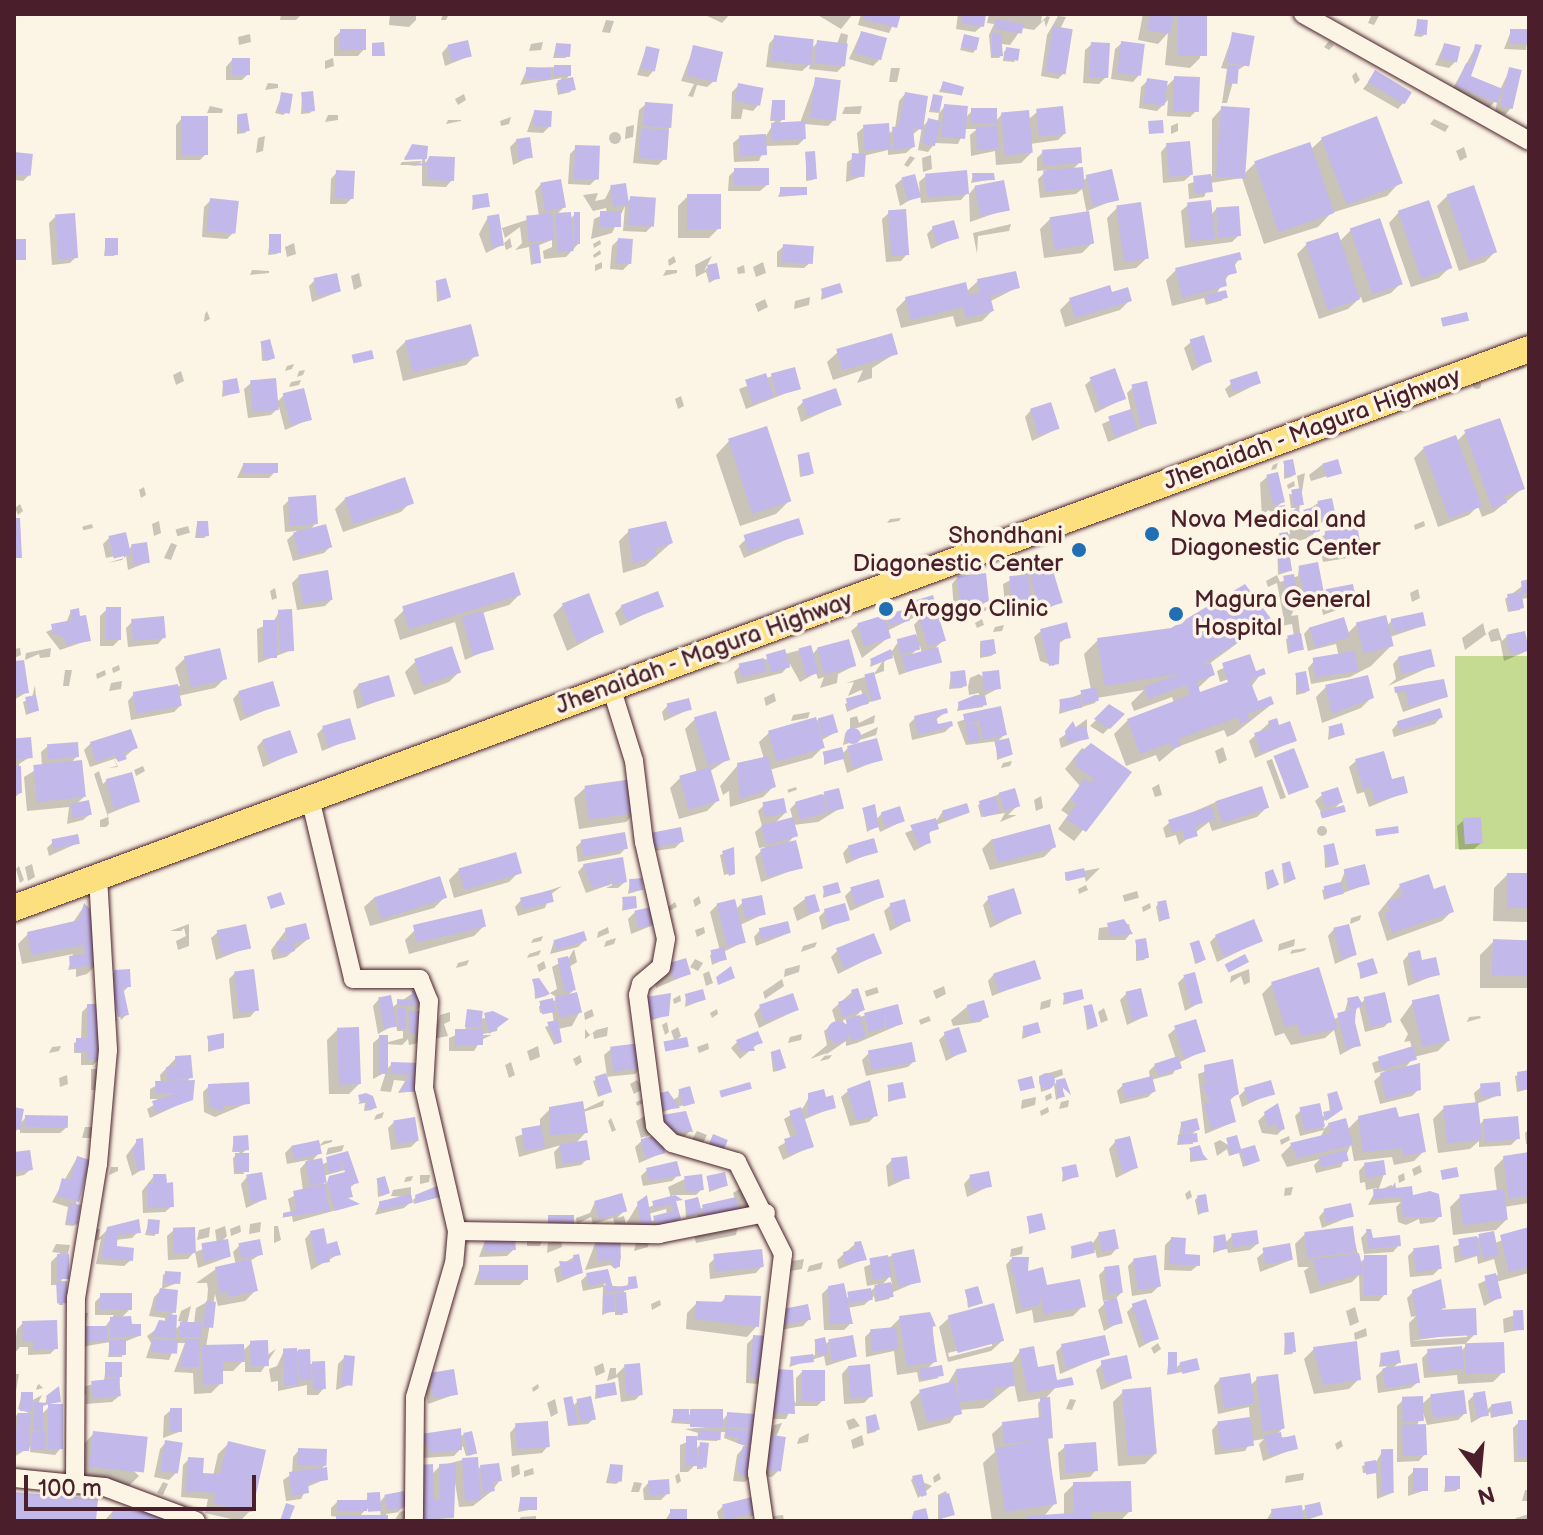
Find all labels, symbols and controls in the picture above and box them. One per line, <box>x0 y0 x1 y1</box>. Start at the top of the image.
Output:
street label: Jhenaidah - Magura Highway <box>1159 361 1465 497</box>
place label: Nova Medical and Diagonestic Center <box>1170 506 1380 562</box>
place label: Shondhani Diagonestic Center <box>853 522 1063 578</box>
marker: Nova Medical and Diagonestic Center <box>1141 523 1163 545</box>
marker: Shondhani Diagonestic Center <box>1070 541 1088 559</box>
street label: Jhenaidah - Magura Highway <box>551 585 857 721</box>
place label: Magura General Hospital <box>1194 586 1371 642</box>
place label: Aroggo Clinic <box>904 595 1048 623</box>
marker: Aroggo Clinic <box>875 598 897 620</box>
marker: Magura General Hospital <box>1165 603 1187 625</box>
north arrow <box>1439 1431 1519 1511</box>
scale bar <box>28 1459 260 1509</box>
text: 100 m <box>38 1474 102 1503</box>
text: N <box>1474 1479 1497 1510</box>

